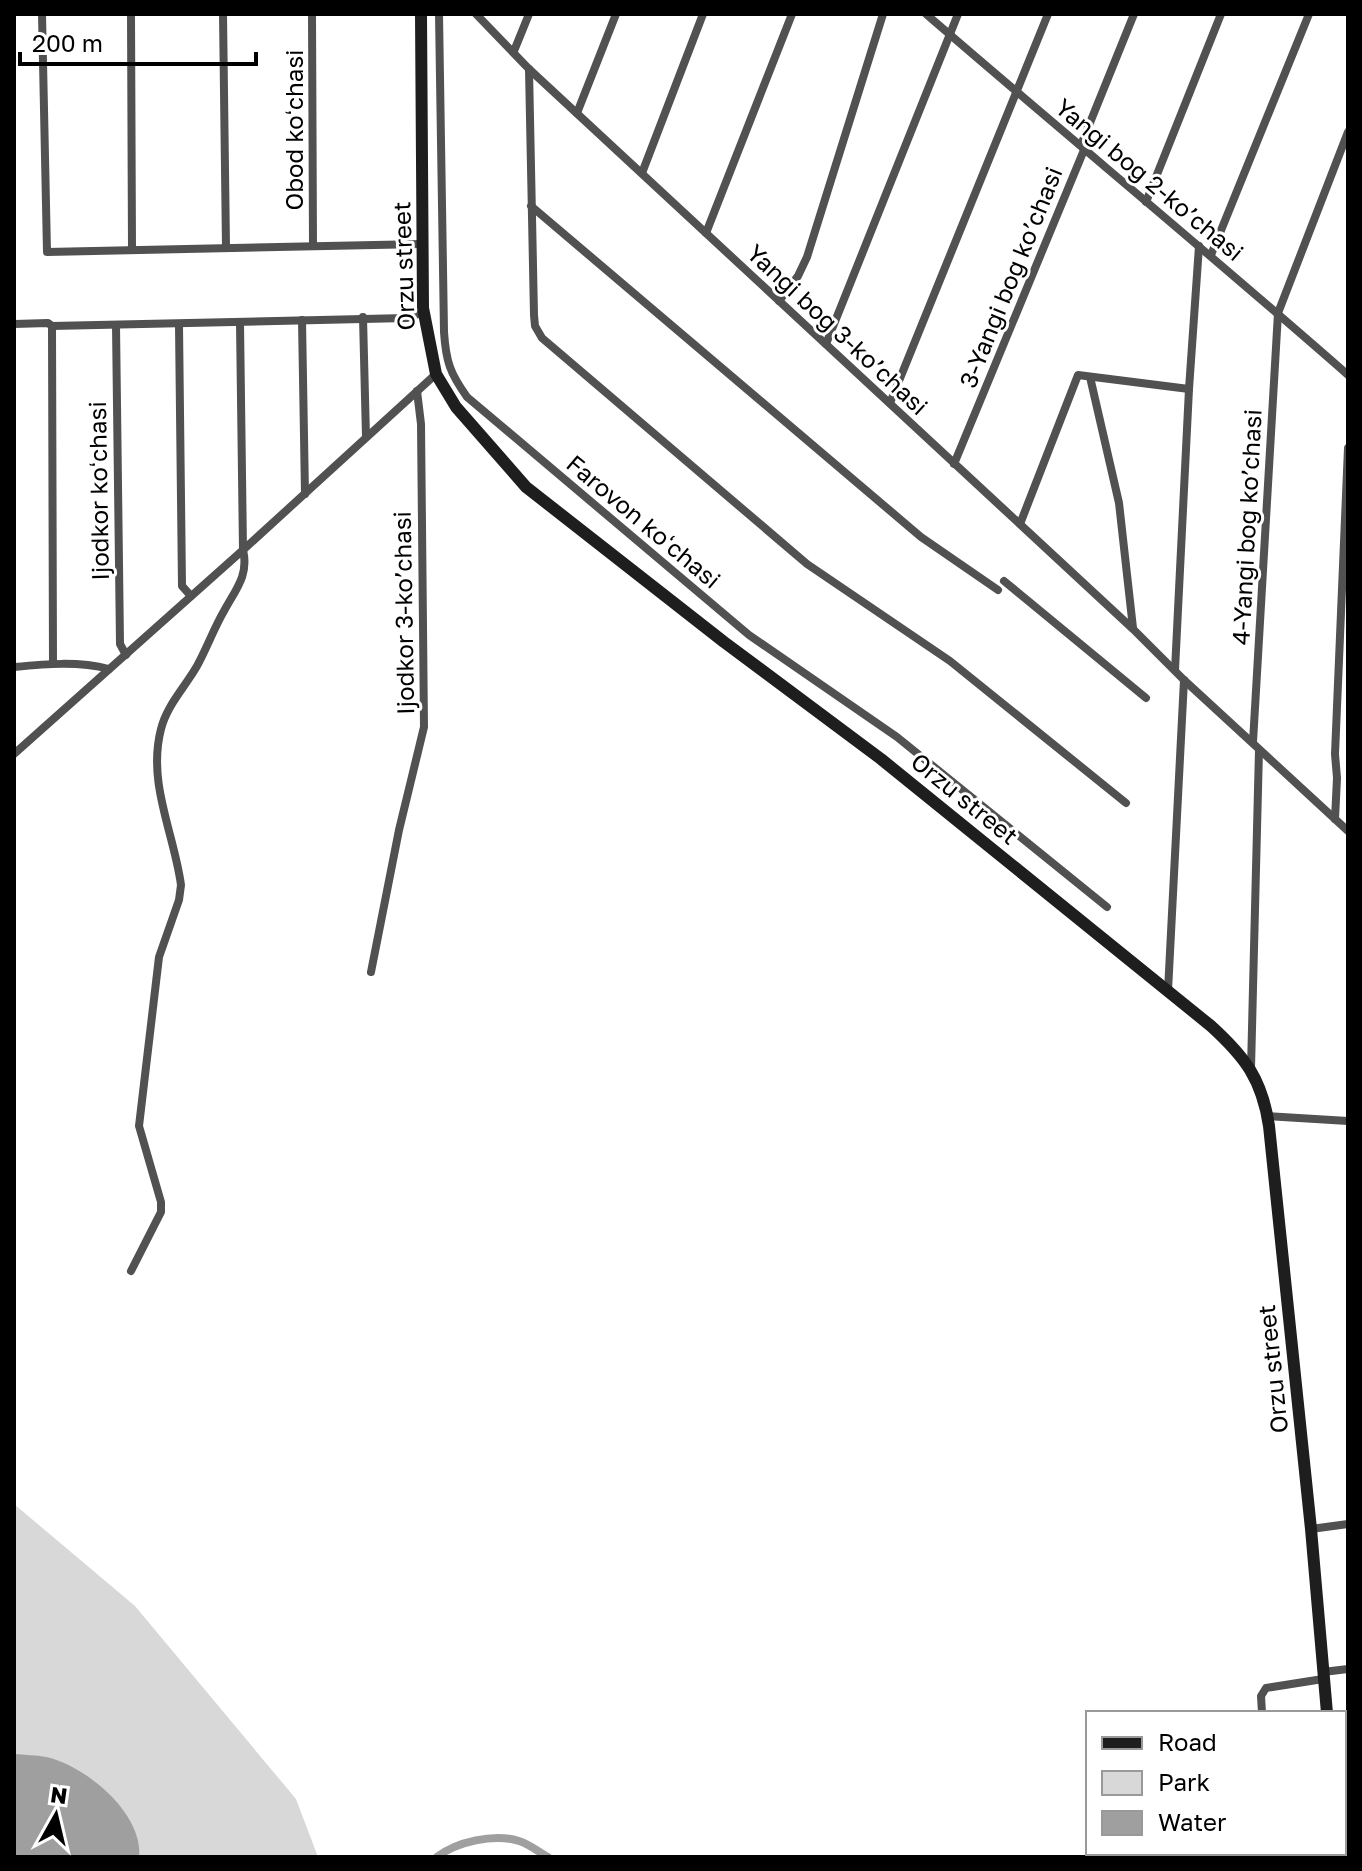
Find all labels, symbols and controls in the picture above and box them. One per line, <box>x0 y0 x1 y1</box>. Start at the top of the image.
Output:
scale bar <box>20 16 256 66</box>
text: 200 m <box>32 28 103 57</box>
street label: Obod koʻchasi <box>279 49 308 211</box>
street label: Yangi bog 2-koʼchasi <box>1050 92 1250 266</box>
street label: 3-Yangi bog koʼchasi <box>952 162 1068 392</box>
street label: Orzu street <box>386 201 420 331</box>
street label: Yangi bog 3-koʼchasi <box>742 238 934 420</box>
street label: Ijodkor koʻchasi <box>82 401 114 581</box>
street label: 4-Yangi bog koʼchasi <box>1225 408 1267 646</box>
street label: Farovon koʻchasi <box>561 448 727 594</box>
street label: Ijodkor 3-koʼchasi <box>387 511 419 715</box>
street label: Orzu street <box>906 746 1024 850</box>
street label: Orzu street <box>1251 1303 1293 1435</box>
legend <box>1086 1711 1346 1855</box>
text: Road <box>1158 1727 1217 1756</box>
text: Park <box>1158 1767 1210 1796</box>
north arrow <box>16 1775 96 1855</box>
text: N <box>49 1780 69 1809</box>
text: Water <box>1158 1807 1226 1836</box>

